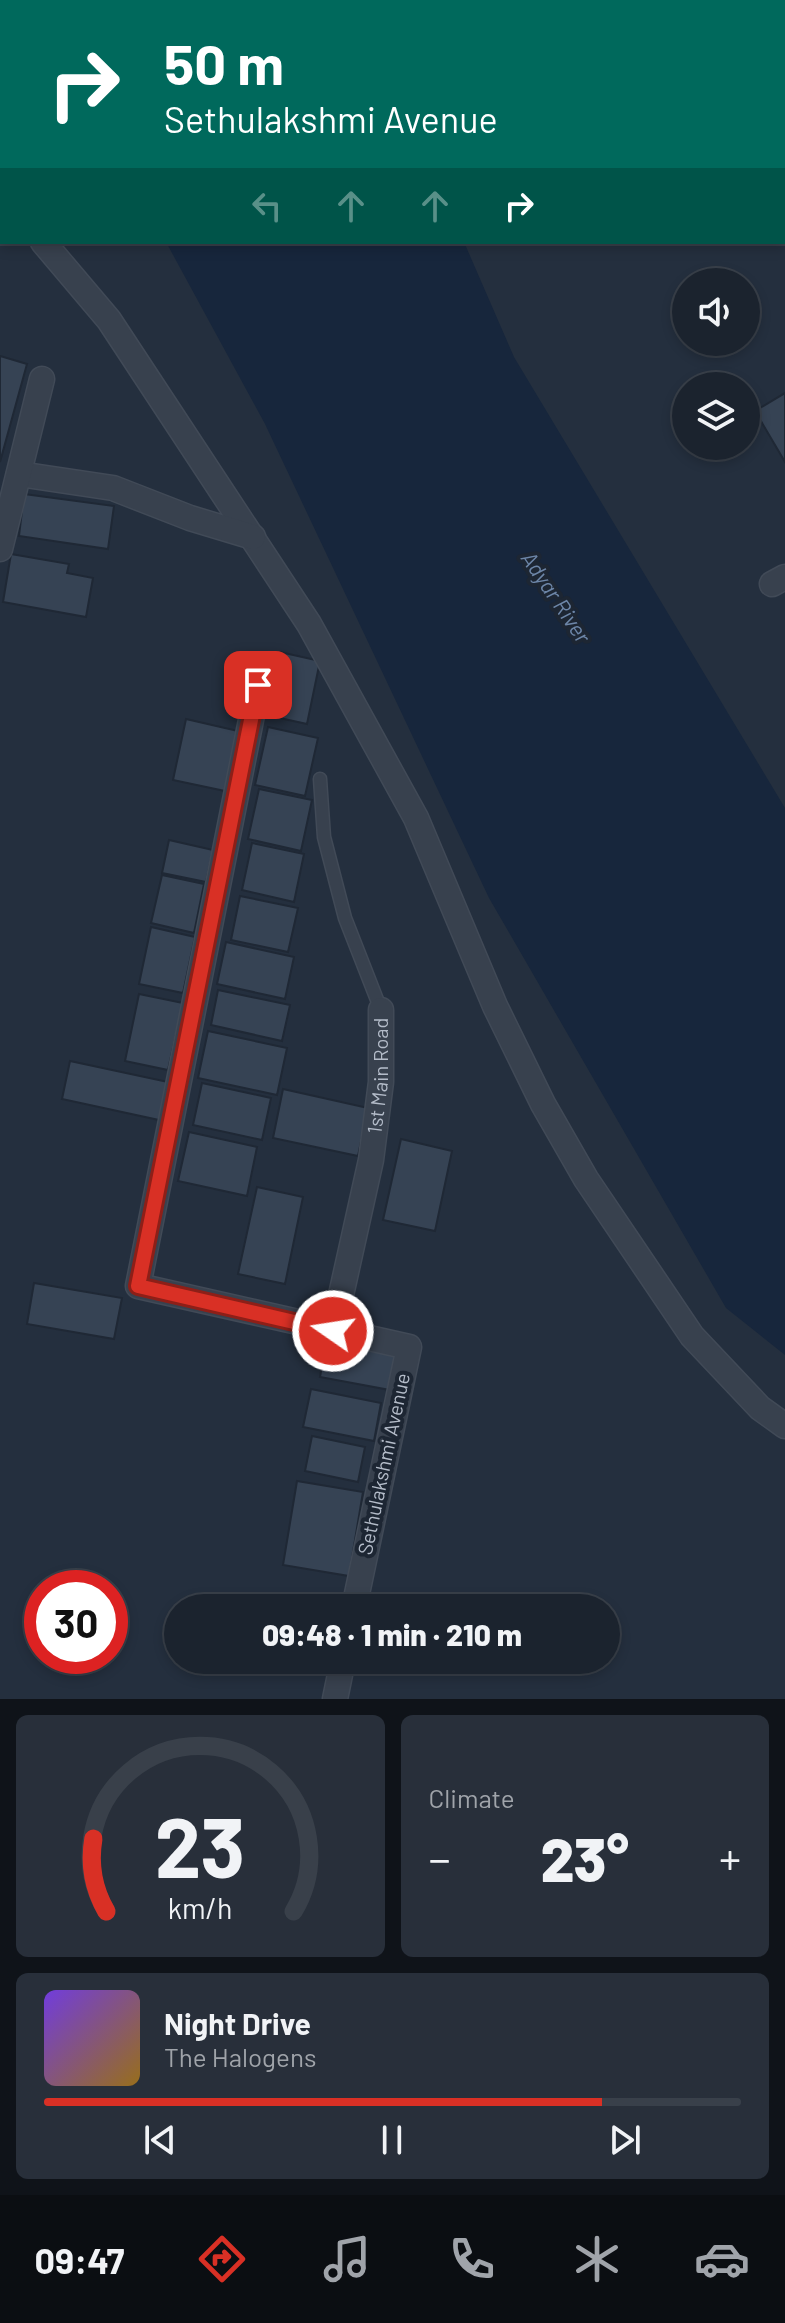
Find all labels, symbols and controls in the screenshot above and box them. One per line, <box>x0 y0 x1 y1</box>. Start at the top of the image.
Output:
text: 50 m <box>164 29 284 96</box>
icon: right <box>32 32 136 136</box>
text: Sethulakshmi Avenue <box>164 97 498 140</box>
icon: left <box>245 184 289 228</box>
icon: ahead <box>329 184 373 228</box>
icon: ahead <box>413 184 457 228</box>
icon: right <box>497 184 541 228</box>
map controls <box>672 268 760 460</box>
button: sound <box>672 268 760 356</box>
button: layers <box>672 372 760 460</box>
water label: Adyar River <box>517 546 598 648</box>
pin <box>224 651 292 719</box>
icon: arrive <box>236 663 280 707</box>
street label: 1st Main Road <box>361 1018 392 1135</box>
position arrow <box>291 1289 375 1373</box>
street label: Sethulakshmi Avenue <box>352 1371 414 1557</box>
speed limit sign: 30 <box>24 1570 128 1674</box>
text: 09:48 · 1 min · 210 m <box>262 1616 522 1652</box>
text: Climate <box>429 1782 515 1813</box>
text: 23 <box>155 1795 245 1895</box>
text: 23° <box>541 1822 629 1894</box>
text: − <box>429 1831 451 1884</box>
text: + <box>719 1831 741 1884</box>
text: km/h <box>168 1890 233 1925</box>
text: Night Drive <box>164 2005 311 2041</box>
text: The Halogens <box>164 2041 316 2072</box>
icon: previous <box>138 2118 182 2162</box>
icon: pause <box>370 2118 414 2162</box>
icon: next <box>603 2118 647 2162</box>
icon: directions <box>194 2231 250 2287</box>
icon: music <box>319 2231 375 2287</box>
icon: phone <box>444 2231 500 2287</box>
icon: climate <box>569 2231 625 2287</box>
icon: car <box>694 2231 750 2287</box>
text: 09:47 <box>35 2238 124 2281</box>

